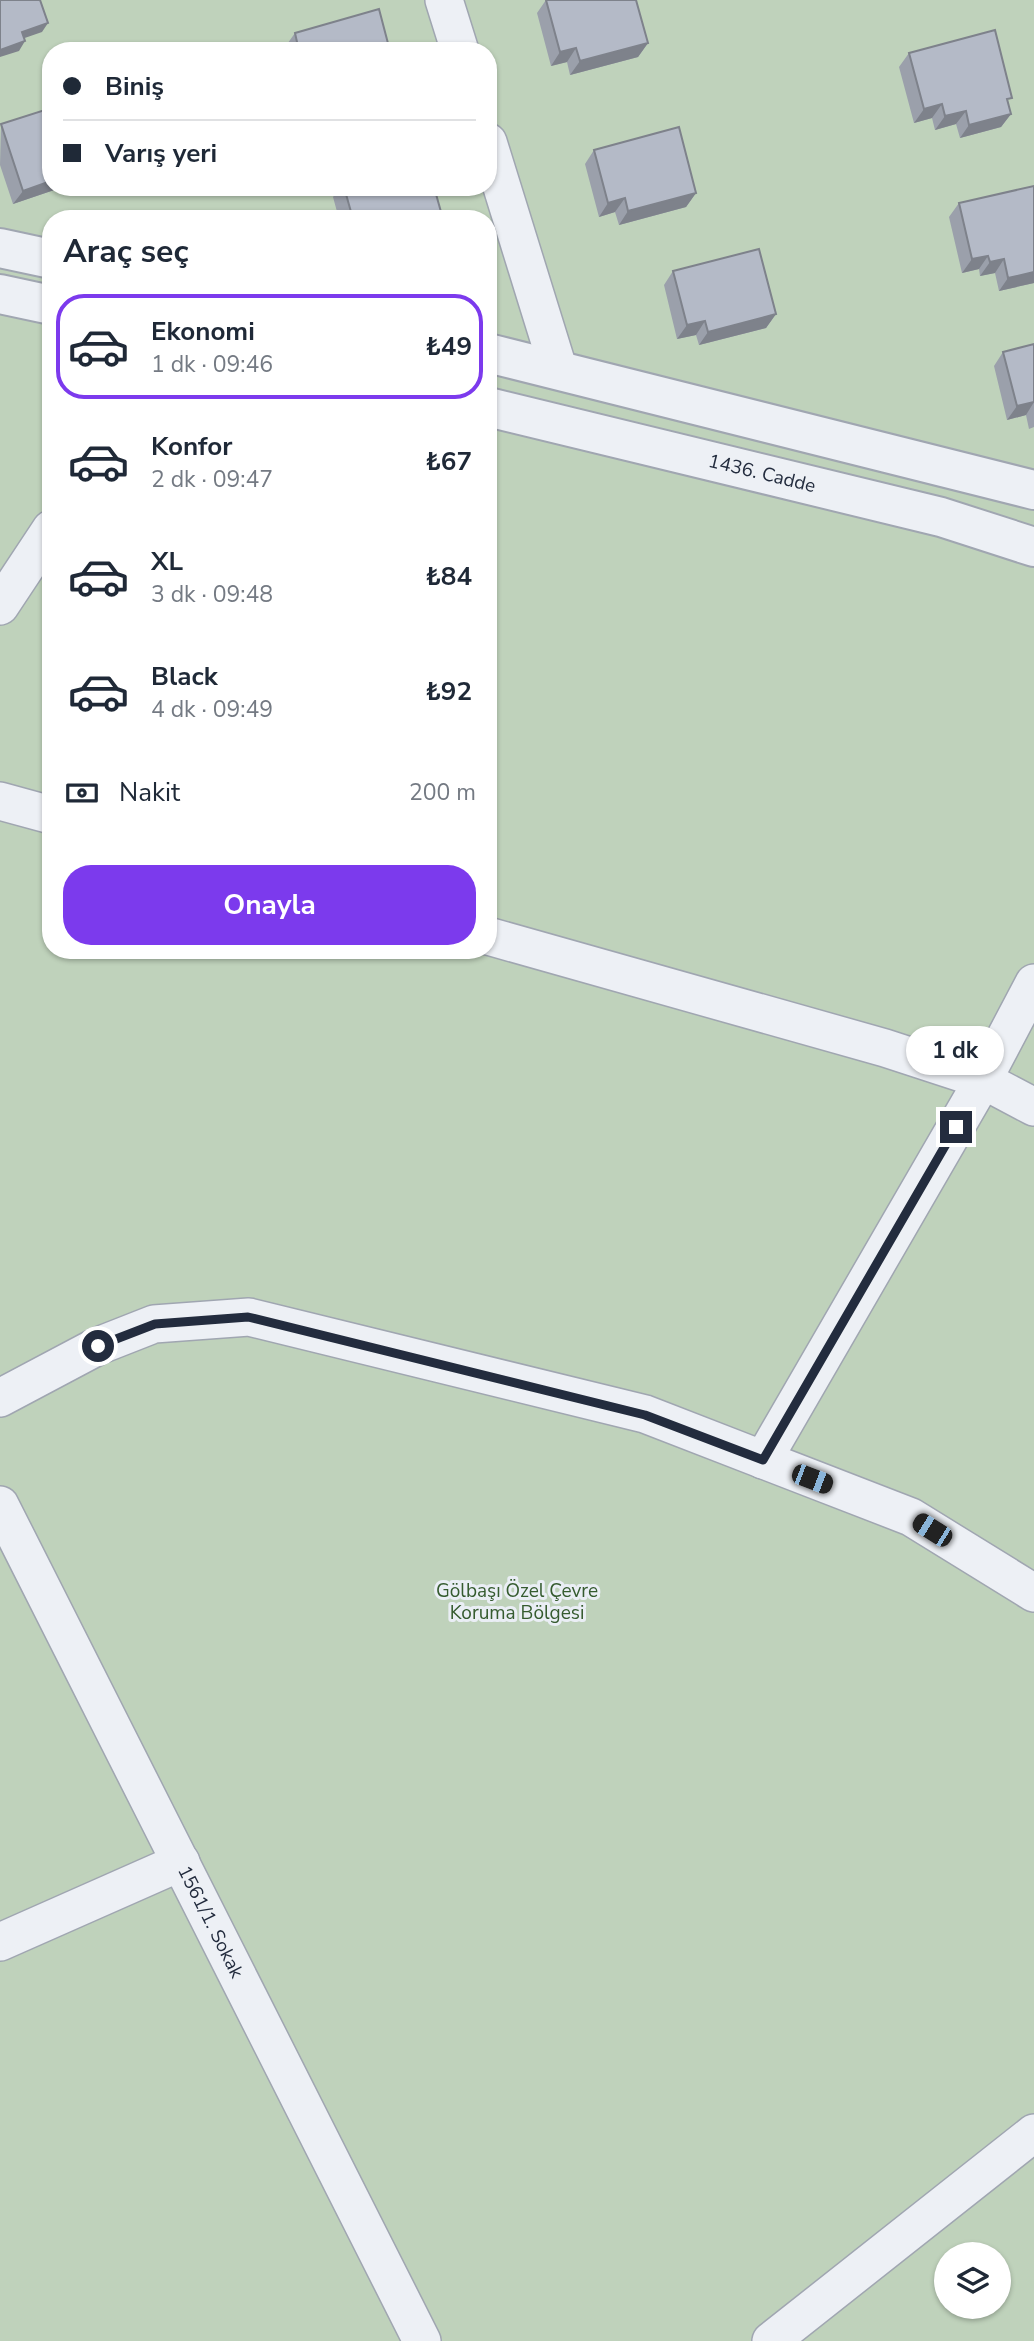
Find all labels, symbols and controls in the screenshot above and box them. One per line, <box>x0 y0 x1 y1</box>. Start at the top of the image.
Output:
text: Biniş <box>105 69 164 104</box>
text: Varış yeri <box>105 136 217 171</box>
text: Araç seç <box>63 230 189 273</box>
text: Ekonomi <box>151 314 255 349</box>
icon: car <box>67 315 130 378</box>
text: ₺49 <box>425 329 472 364</box>
text: 1 dk · 09:46 <box>151 349 273 380</box>
text: Konfor <box>151 429 232 464</box>
icon: car <box>67 430 130 493</box>
text: ₺67 <box>425 444 472 479</box>
street label: 1436. Cadde <box>706 448 818 499</box>
text: 2 dk · 09:47 <box>151 464 273 495</box>
text: XL <box>151 544 183 579</box>
icon: car <box>67 545 130 608</box>
text: ₺84 <box>425 559 472 594</box>
text: 3 dk · 09:48 <box>151 579 273 610</box>
text: Black <box>151 659 218 694</box>
icon: car <box>67 660 130 723</box>
text: ₺92 <box>425 674 472 709</box>
text: 4 dk · 09:49 <box>151 694 273 725</box>
icon: cash <box>63 774 101 812</box>
text: Nakit <box>119 775 180 810</box>
text: 200 m <box>409 777 476 808</box>
button: Onayla <box>63 865 476 945</box>
callout: 1 dk <box>907 1026 1005 1074</box>
text: 1 dk <box>932 1035 978 1066</box>
route end <box>940 1111 972 1143</box>
route start <box>82 1330 114 1362</box>
car <box>789 1462 836 1496</box>
car <box>909 1510 956 1550</box>
park label: Gölbaşı Özel Çevre Koruma Bölgesi <box>436 1578 598 1626</box>
street label: 1561/1. Sokak <box>171 1861 250 1983</box>
map controls <box>934 2242 1011 2319</box>
button: layers <box>934 2242 1011 2319</box>

